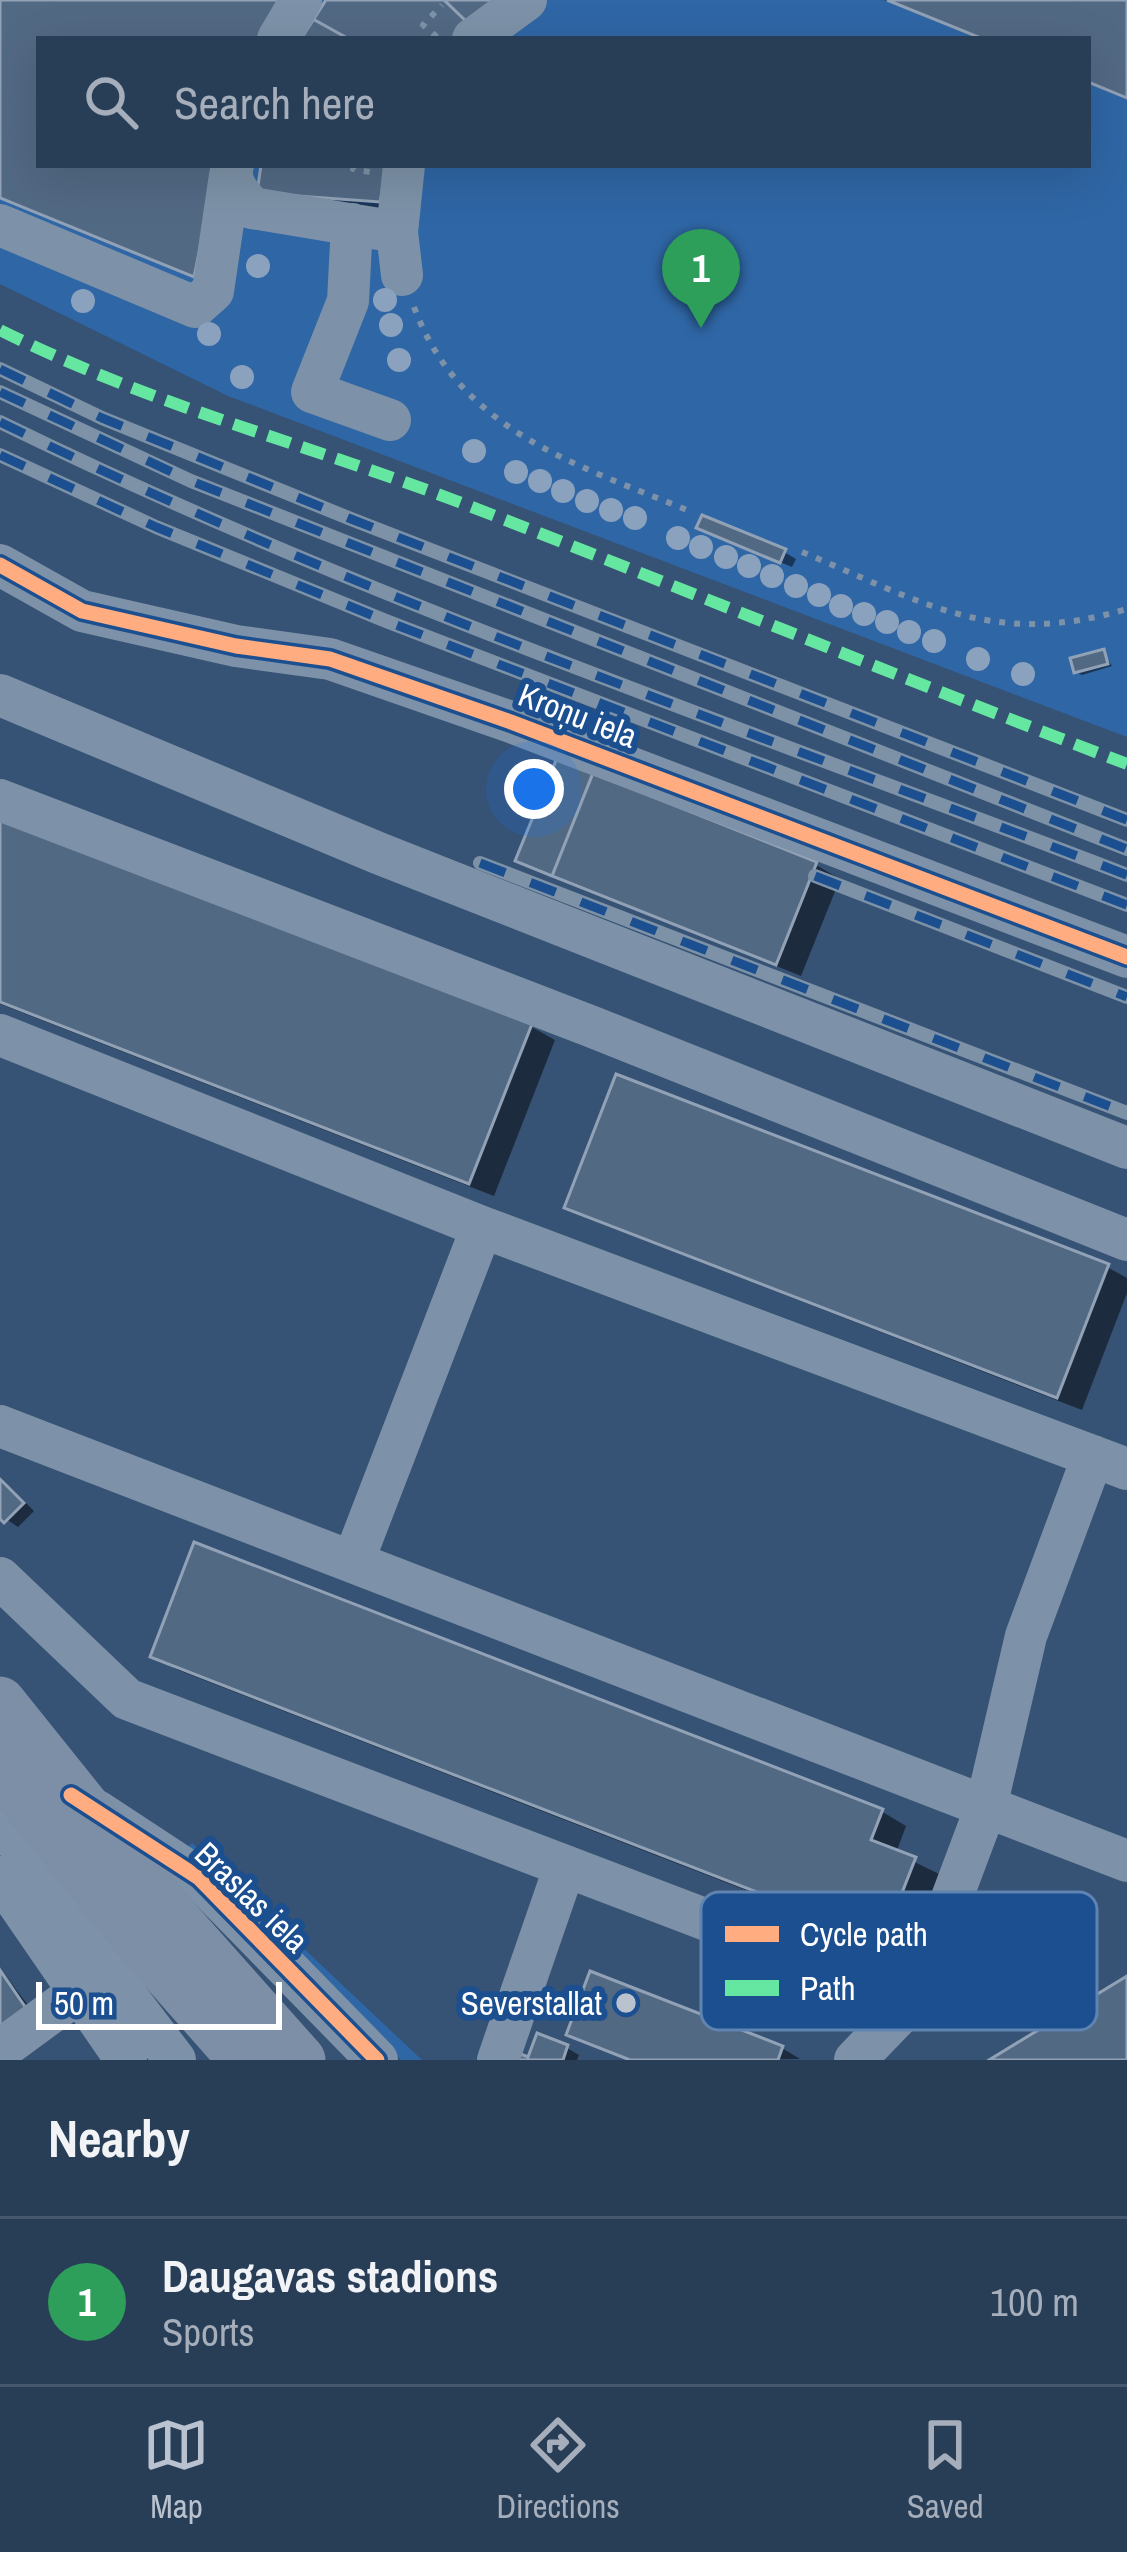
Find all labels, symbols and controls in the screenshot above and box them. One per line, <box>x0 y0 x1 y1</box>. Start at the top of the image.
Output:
search box <box>36 36 1091 168</box>
icon: search <box>78 69 144 135</box>
text: Search here <box>174 72 375 133</box>
pin: 1 <box>662 229 740 328</box>
street label: Kroņu iela <box>513 672 643 758</box>
your location <box>504 759 564 819</box>
street label: Braslas iela <box>186 1832 318 1962</box>
legend <box>701 1892 1097 2030</box>
text: Cycle path <box>800 1912 928 1956</box>
text: Path <box>800 1966 856 2010</box>
scale bar <box>36 1976 282 2029</box>
text: 50 m <box>54 1981 114 2025</box>
place label: Severstallat <box>461 1981 602 2025</box>
marker: Severstallat <box>613 1990 639 2016</box>
text: Nearby <box>48 2104 190 2173</box>
text: Daugavas stadions <box>162 2245 498 2306</box>
text: 1 <box>78 2276 96 2328</box>
text: 100 m <box>990 2276 1079 2328</box>
text: Sports <box>162 2306 254 2358</box>
tab: Map <box>143 2412 209 2528</box>
tab: Directions <box>496 2412 620 2528</box>
tab: Saved <box>907 2412 983 2528</box>

